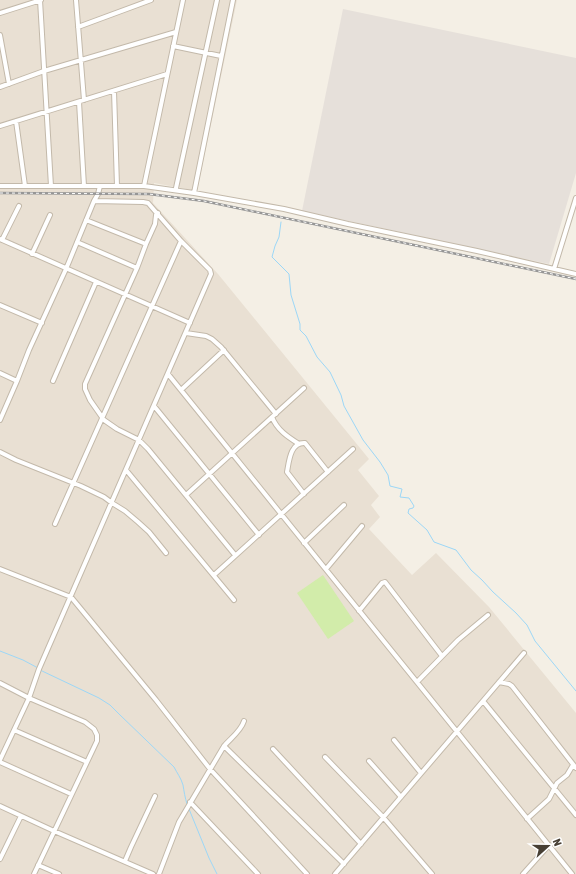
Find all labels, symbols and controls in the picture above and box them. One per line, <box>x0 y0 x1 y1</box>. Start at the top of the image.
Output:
north arrow <box>528 826 568 866</box>
text: N <box>551 837 564 848</box>

